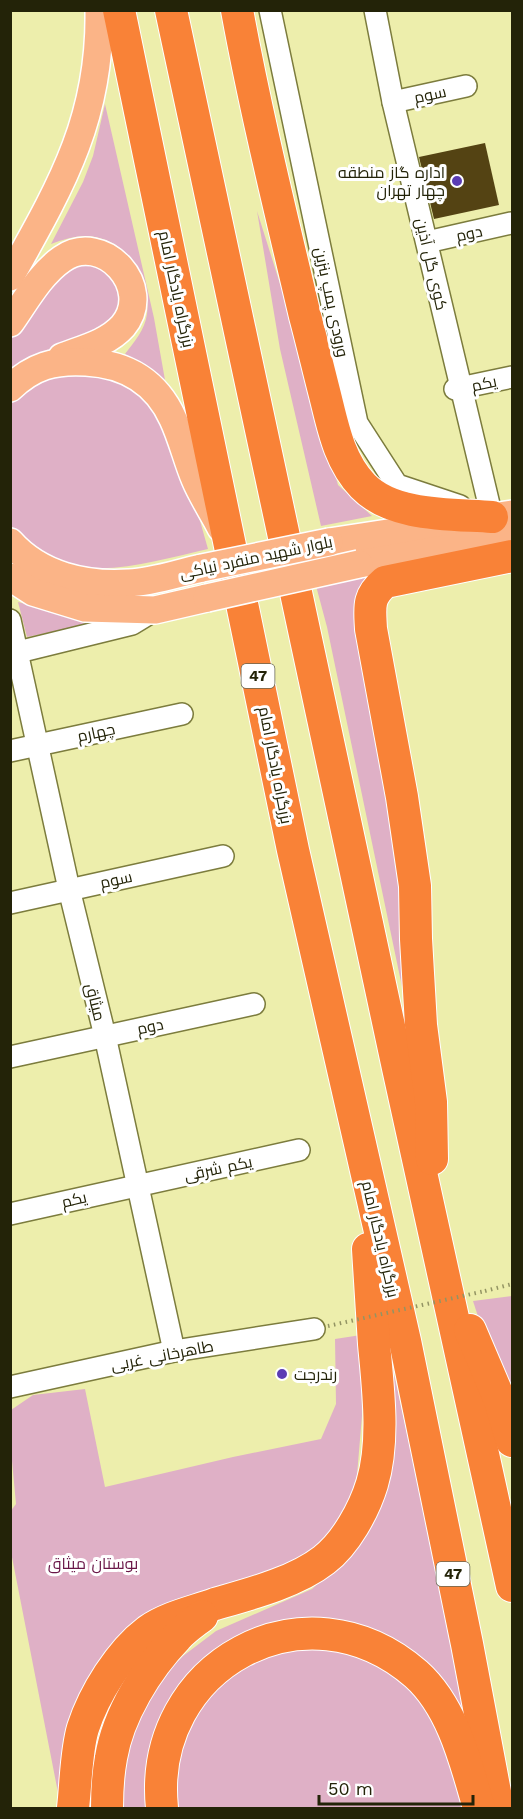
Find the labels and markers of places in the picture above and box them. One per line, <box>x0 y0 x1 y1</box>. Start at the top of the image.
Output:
place label: اداره گاز منطقه چهار تهران <box>338 163 445 202</box>
marker: اداره گاز منطقه چهار تهران <box>450 174 464 188</box>
place label: رندرجت <box>294 1365 337 1384</box>
marker: رندرجت <box>275 1367 289 1381</box>

